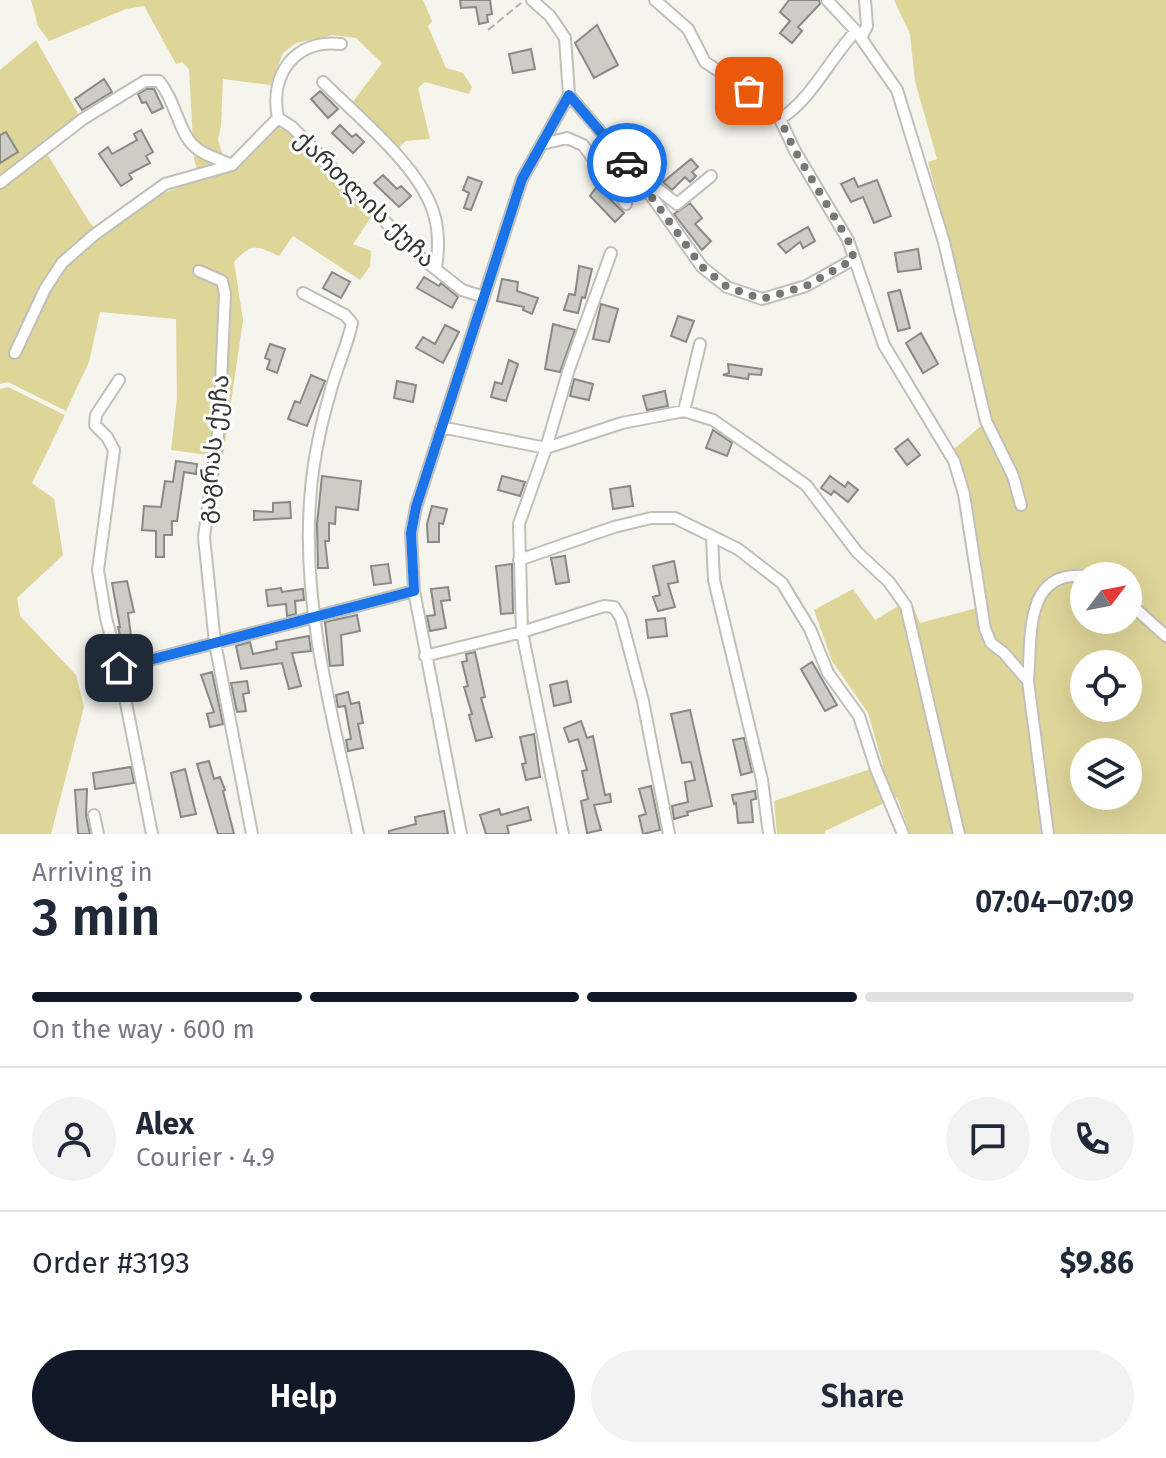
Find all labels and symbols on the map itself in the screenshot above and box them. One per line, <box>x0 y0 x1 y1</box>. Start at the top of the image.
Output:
pin <box>715 57 783 125</box>
courier <box>587 123 667 203</box>
street label: ქართლის ქუჩა <box>289 125 441 273</box>
street label: გაგრას ქუჩა <box>191 373 235 525</box>
north arrow <box>1070 562 1142 634</box>
pin <box>85 634 153 702</box>

